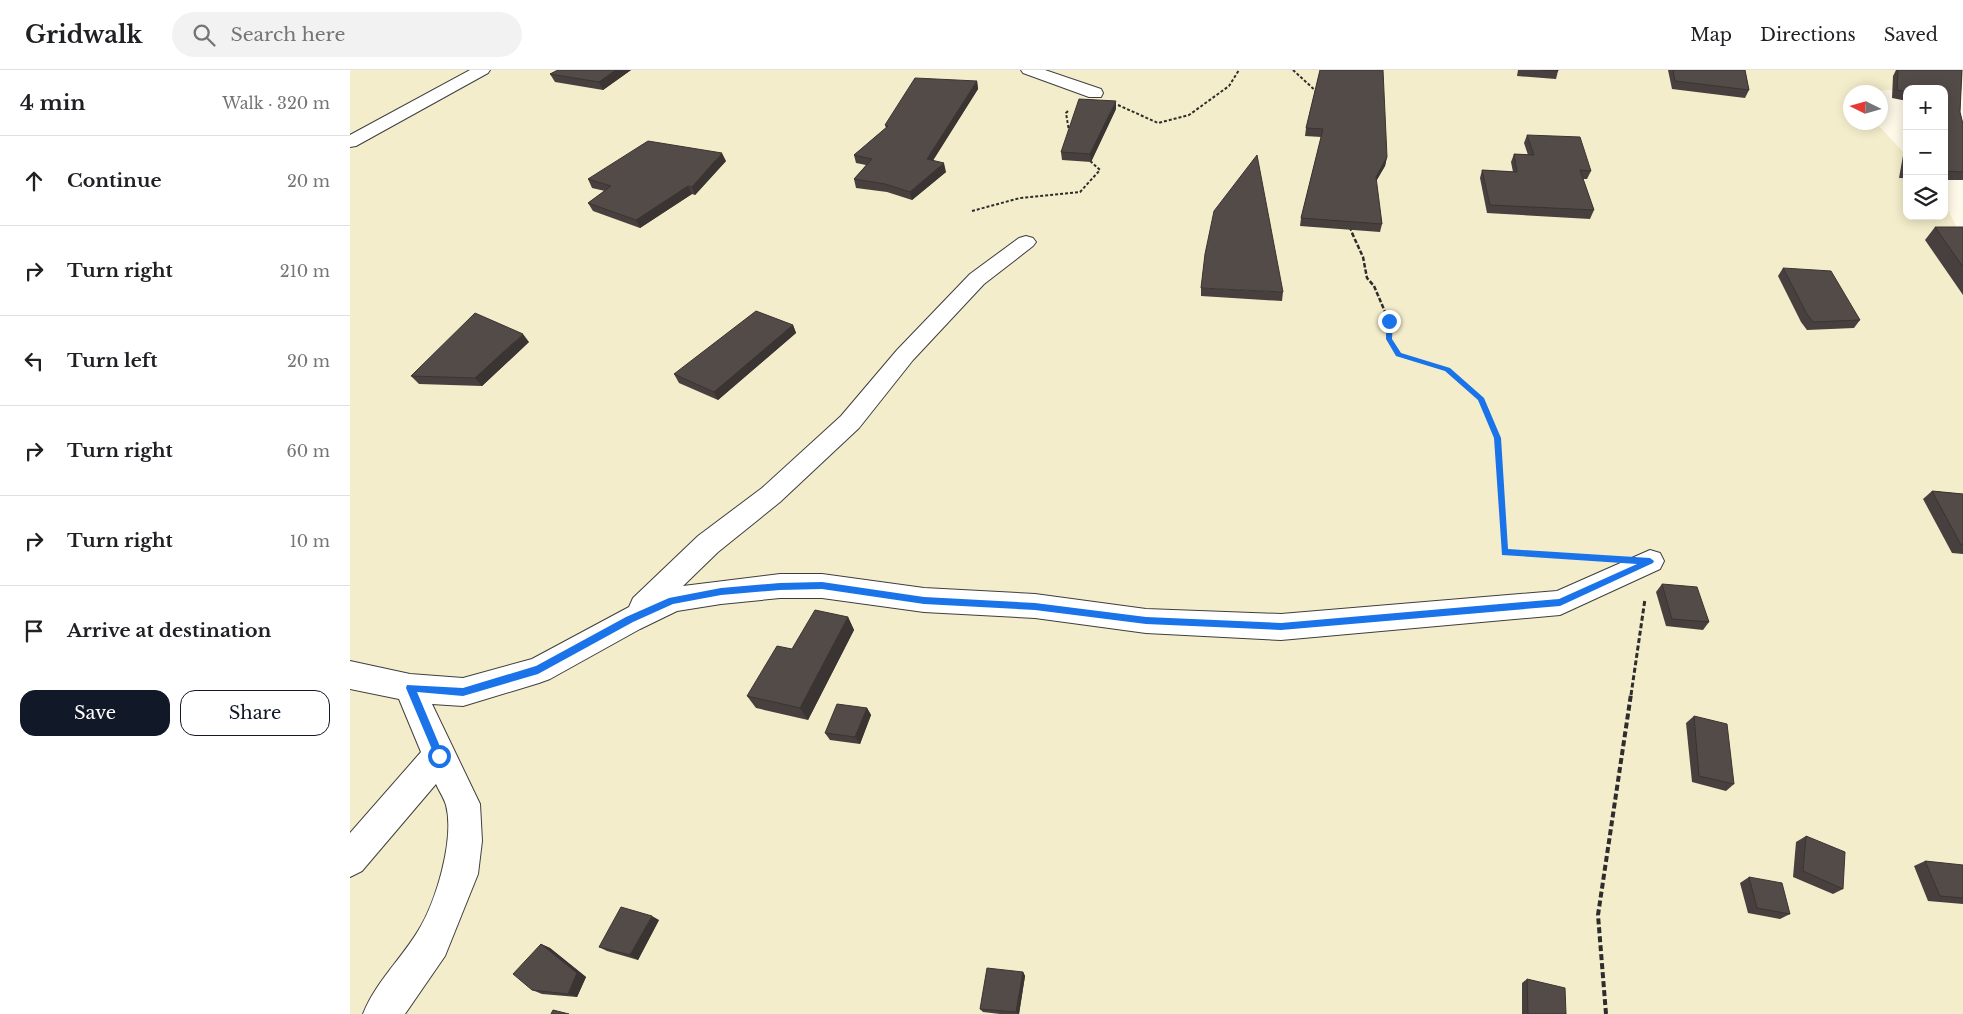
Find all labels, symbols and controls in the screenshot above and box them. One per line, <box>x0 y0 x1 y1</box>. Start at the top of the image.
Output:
search box <box>172 12 522 57</box>
text: Gridwalk <box>25 20 142 49</box>
icon: search <box>190 21 218 49</box>
text: Search here <box>230 23 345 46</box>
text: Map <box>1690 24 1732 46</box>
text: Directions <box>1760 24 1856 46</box>
text: Saved <box>1884 24 1938 46</box>
north arrow <box>1843 85 1888 130</box>
map controls <box>1903 85 1948 220</box>
button: + <box>1903 85 1948 130</box>
text: 4 min <box>20 90 86 116</box>
text: Walk · 320 m <box>222 93 330 113</box>
button: − <box>1903 130 1948 175</box>
icon: ahead <box>20 167 48 195</box>
text: Continue <box>67 169 162 192</box>
text: 20 m <box>287 171 330 191</box>
button: layers <box>1903 175 1948 220</box>
icon: right <box>20 257 48 285</box>
text: Turn right <box>67 259 173 282</box>
text: 210 m <box>280 261 330 281</box>
route end <box>1378 310 1401 333</box>
icon: left <box>20 347 48 375</box>
text: Turn left <box>67 349 158 372</box>
text: 20 m <box>287 351 330 371</box>
icon: right <box>20 437 48 465</box>
text: Turn right <box>67 439 173 462</box>
text: 60 m <box>287 441 330 461</box>
icon: right <box>20 527 48 555</box>
text: Turn right <box>67 529 173 552</box>
text: 10 m <box>290 531 330 551</box>
icon: arrive <box>20 617 48 645</box>
text: Arrive at destination <box>67 619 271 642</box>
button: Save <box>20 690 170 736</box>
button: Share <box>180 690 330 736</box>
route start <box>428 745 451 768</box>

